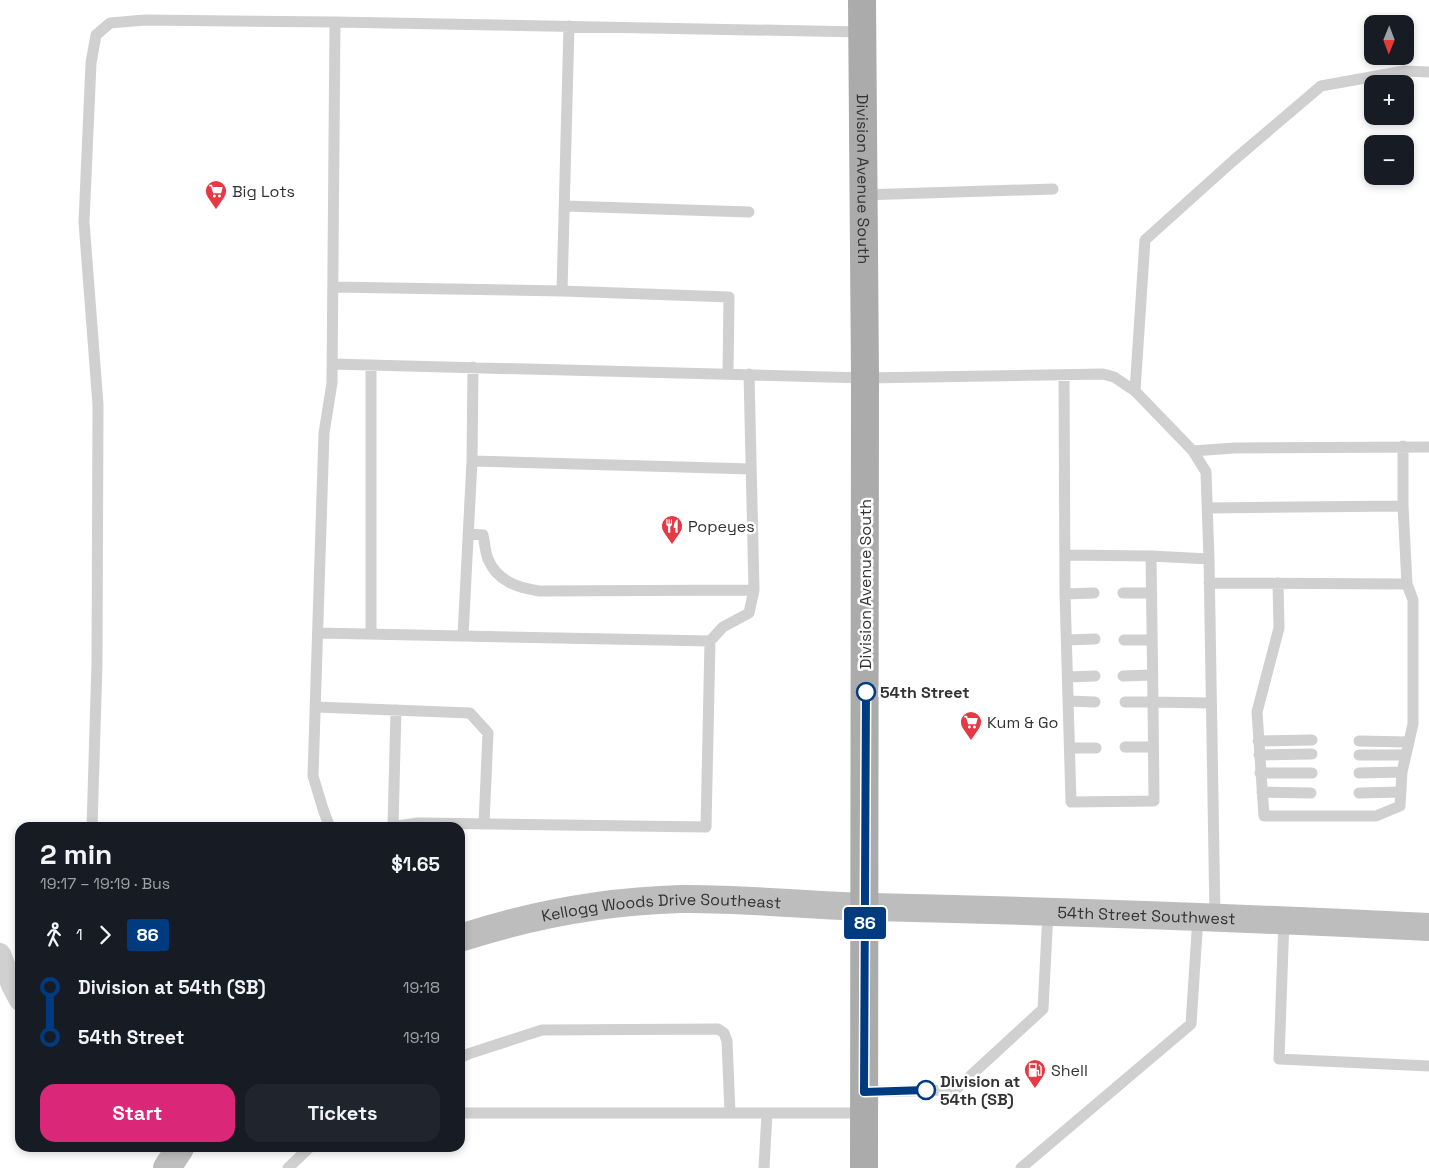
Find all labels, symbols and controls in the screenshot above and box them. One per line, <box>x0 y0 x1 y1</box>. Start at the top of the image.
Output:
north arrow <box>1364 15 1414 65</box>
map controls <box>1364 15 1414 185</box>
button: + <box>1364 75 1414 125</box>
street label: Division Avenue South <box>852 94 875 264</box>
button: − <box>1364 135 1414 185</box>
supermarket icon: Big Lots <box>204 179 228 210</box>
place label: Big Lots <box>232 181 295 202</box>
street label: Division Avenue South <box>855 499 876 669</box>
restaurant icon: Popeyes <box>660 514 684 545</box>
place label: Popeyes <box>688 516 755 537</box>
marker: 54th Street <box>856 682 876 702</box>
place label: 54th Street <box>880 682 970 703</box>
supermarket icon: Kum & Go <box>959 710 983 741</box>
place label: Kum & Go <box>987 712 1059 733</box>
text: 2 min <box>40 836 112 872</box>
text: $1.65 <box>391 852 440 877</box>
text: 19:17 – 19:19 · Bus <box>40 873 170 894</box>
street label: Kellogg Woods Drive Southeast <box>539 888 782 926</box>
street label: 54th Street Southwest <box>1057 901 1236 929</box>
line badge: 86 <box>842 907 888 939</box>
text: 86 <box>854 911 876 934</box>
icon: walk <box>40 921 68 949</box>
icon: forward <box>91 921 119 949</box>
text: 86 <box>137 923 159 946</box>
text: 1 <box>76 924 83 945</box>
text: Division at 54th (SB) <box>78 975 266 1000</box>
text: 19:18 <box>403 977 440 998</box>
text: 54th Street <box>78 1025 184 1050</box>
text: 19:19 <box>403 1027 440 1048</box>
fuel station icon: Shell <box>1023 1058 1047 1089</box>
place label: Shell <box>1051 1060 1088 1081</box>
place label: Division at 54th (SB) <box>940 1071 1020 1110</box>
marker: Division at 54th (SB) <box>916 1080 936 1100</box>
button: Start <box>40 1084 235 1142</box>
button: Tickets <box>245 1084 440 1142</box>

